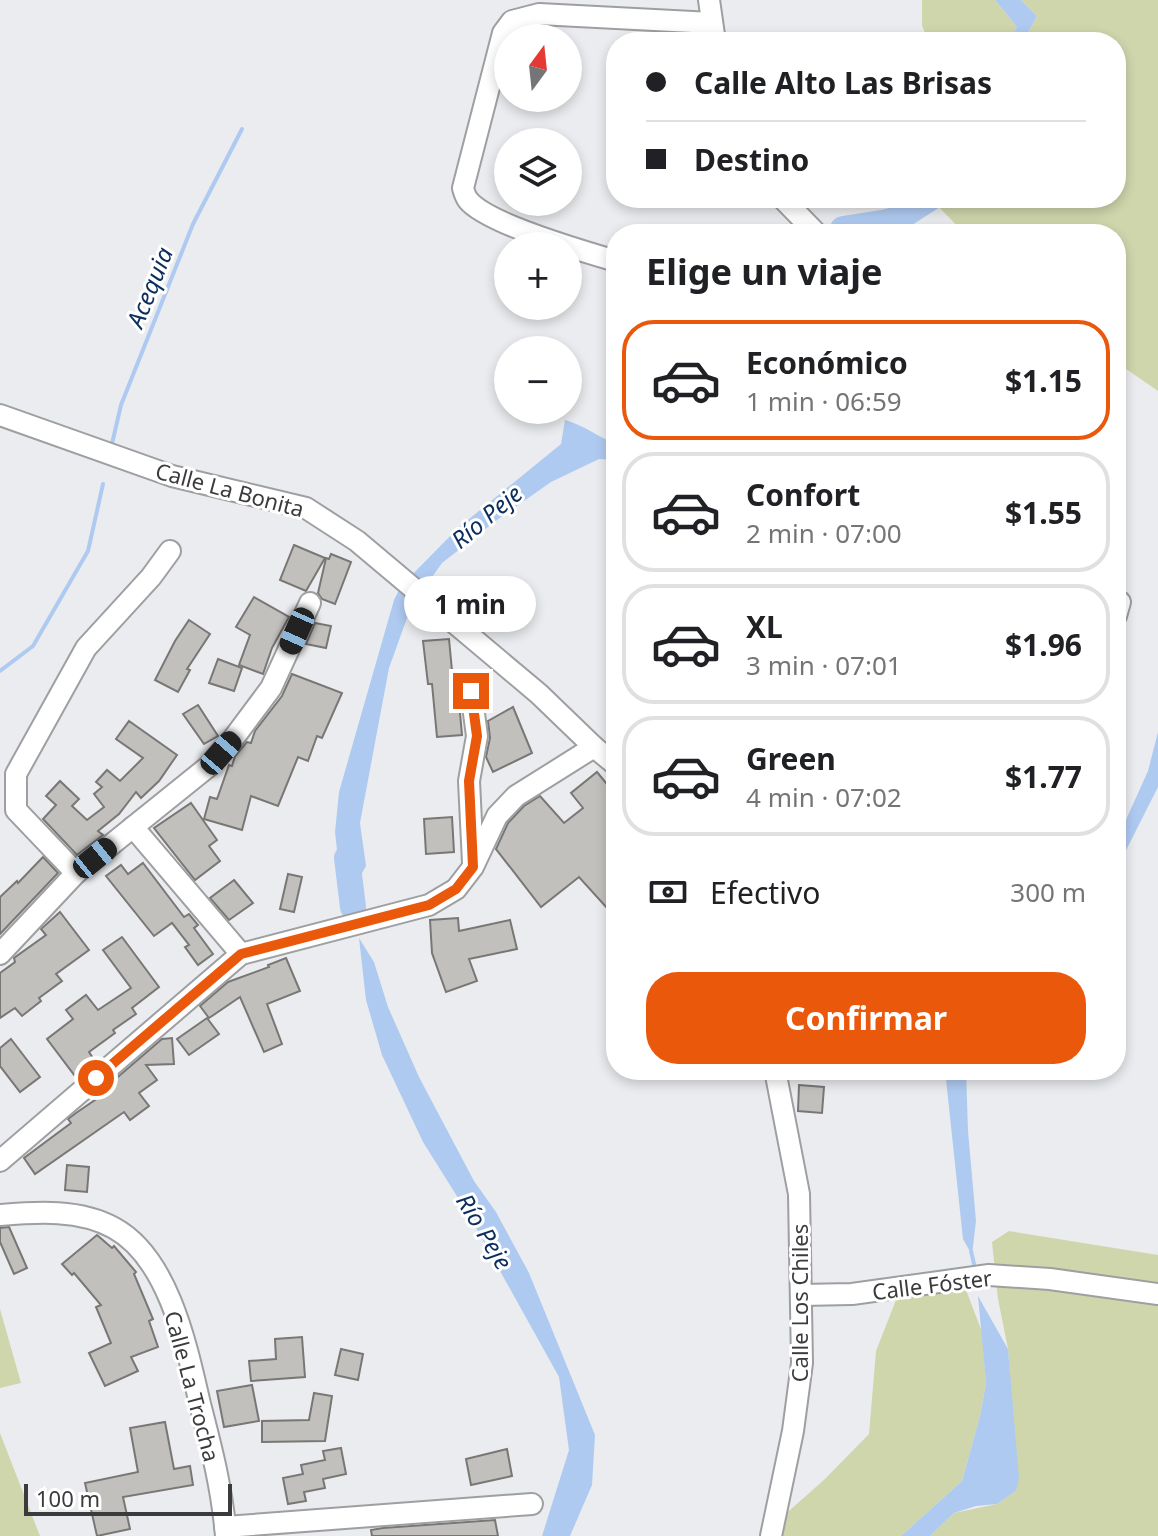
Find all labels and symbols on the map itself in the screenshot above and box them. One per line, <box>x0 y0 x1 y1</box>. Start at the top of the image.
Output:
north arrow <box>494 24 582 112</box>
water label: Acequia <box>117 242 180 334</box>
street label: Calle La Bonita <box>152 455 308 523</box>
water label: Río Peje <box>443 477 529 555</box>
callout: 1 min <box>405 575 537 631</box>
car <box>276 604 318 658</box>
route end <box>453 673 489 709</box>
car <box>196 727 246 779</box>
car <box>69 834 121 882</box>
route start <box>78 1060 114 1096</box>
water label: Río Peje <box>449 1187 521 1275</box>
street label: Calle Los Chiles <box>784 1224 814 1382</box>
street label: Calle Fóster <box>870 1262 994 1306</box>
street label: Calle La Trocha <box>158 1307 228 1465</box>
scale bar <box>24 1480 232 1516</box>

